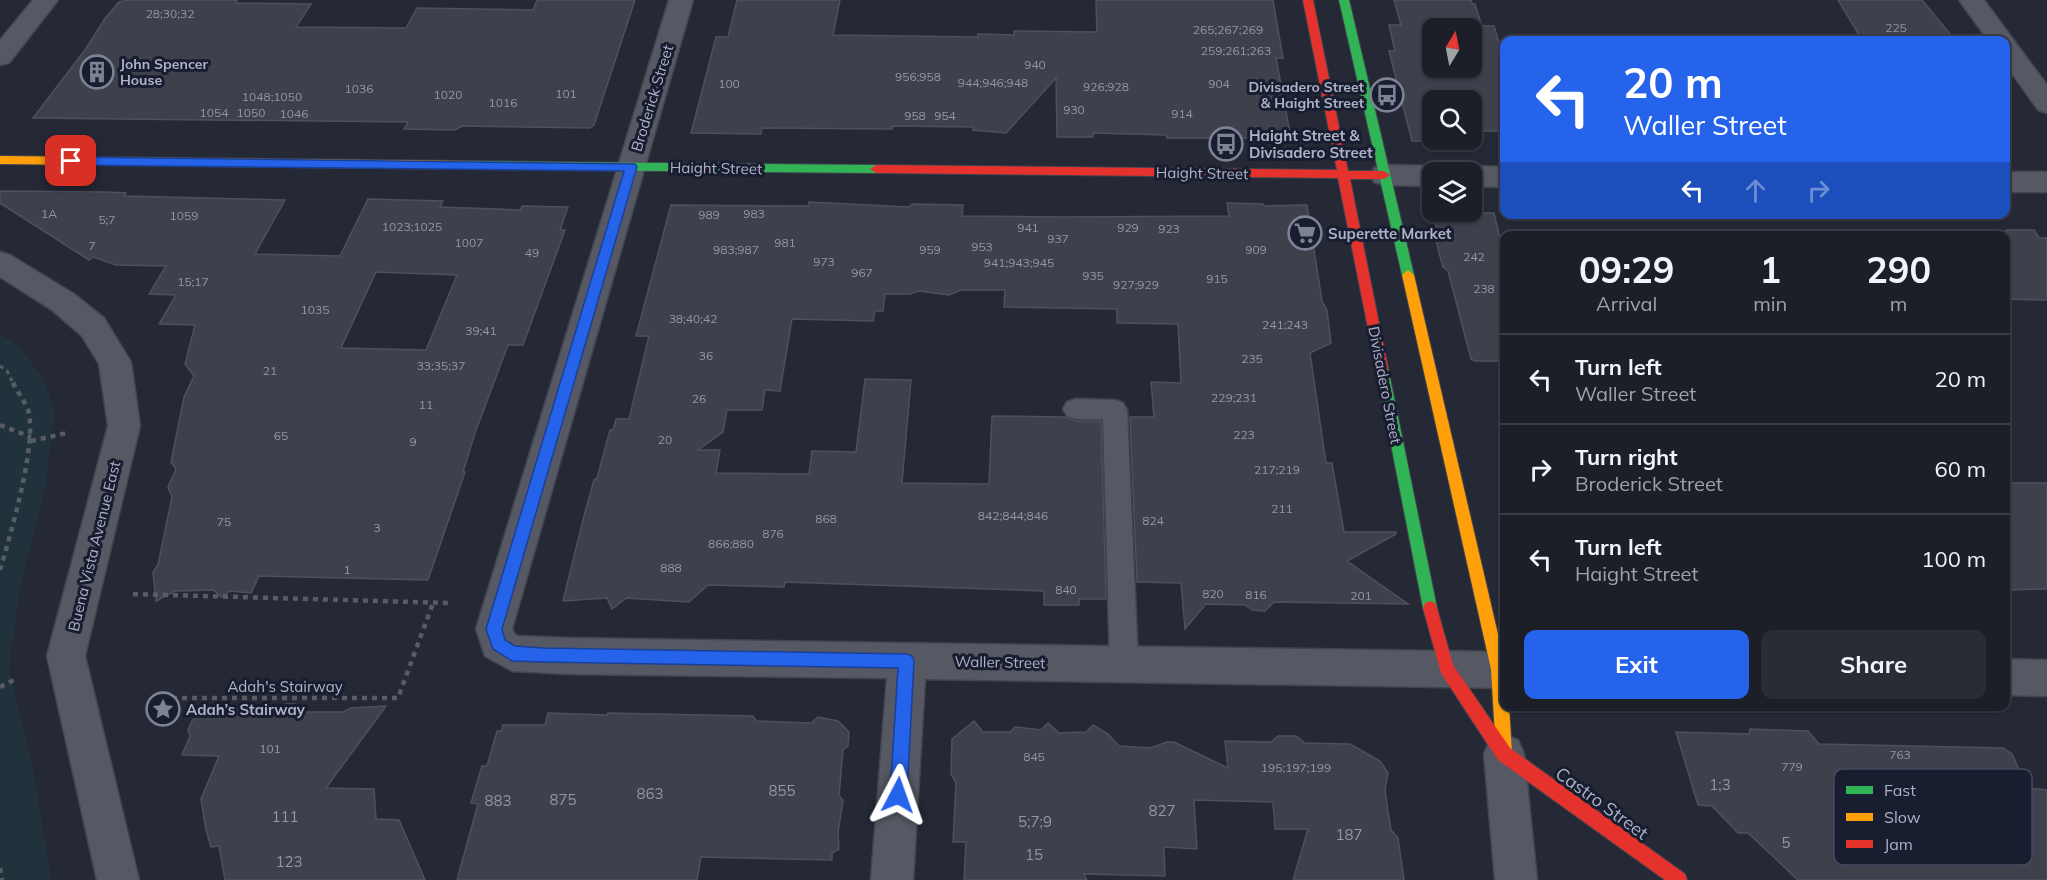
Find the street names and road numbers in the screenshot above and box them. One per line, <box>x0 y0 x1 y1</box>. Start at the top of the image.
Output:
street label: Broderick Street <box>627 42 677 154</box>
street label: Haight Street <box>670 158 762 178</box>
street label: Haight Street <box>1156 163 1248 183</box>
street label: Divisadero Street <box>1364 325 1406 445</box>
street label: Buena Vista Avenue East <box>64 459 124 633</box>
street label: Waller Street <box>954 652 1046 672</box>
street label: Adah's Stairway <box>227 677 343 696</box>
street label: Castro Street <box>1551 762 1653 844</box>

